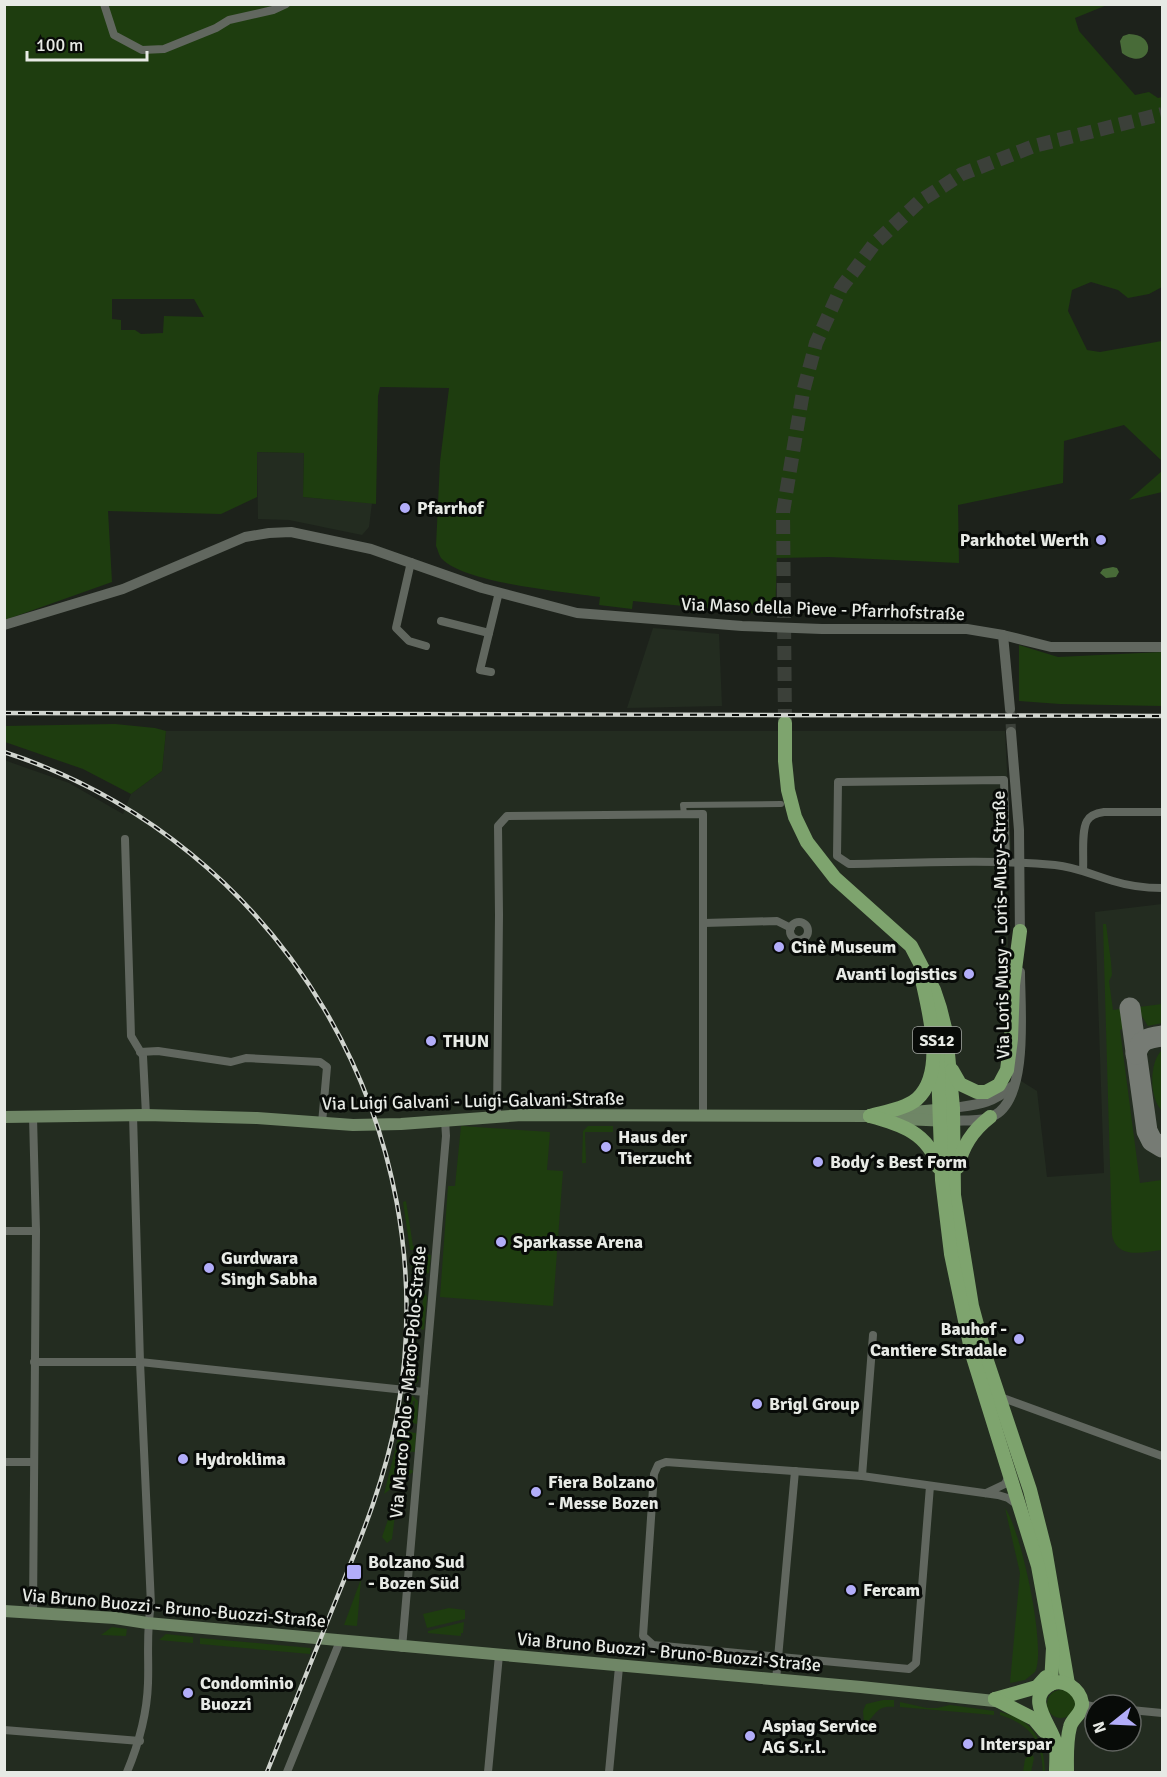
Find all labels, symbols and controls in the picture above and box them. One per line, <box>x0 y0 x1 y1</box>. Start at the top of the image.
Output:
scale bar <box>27 24 147 62</box>
text: 100 m <box>36 34 83 56</box>
place label: Pfarrhof <box>417 497 485 519</box>
marker: Pfarrhof <box>398 501 412 515</box>
place label: Parkhotel Werth <box>960 529 1089 551</box>
marker: Parkhotel Werth <box>1094 533 1108 547</box>
street label: Via Maso della Pieve - Pfarrhofstraße <box>681 593 965 625</box>
street label: Via Loris Musy - Loris-Musy-Straße <box>988 791 1014 1059</box>
place label: Cinè Museum <box>791 936 896 958</box>
marker: Cinè Museum <box>772 940 786 954</box>
place label: Avanti logistics <box>836 963 957 985</box>
marker: Avanti logistics <box>962 967 976 981</box>
road number: SS12 <box>913 1027 961 1053</box>
place label: THUN <box>443 1030 489 1052</box>
marker: THUN <box>424 1034 438 1048</box>
street label: Via Luigi Galvani - Luigi-Galvani-Straße <box>321 1087 625 1115</box>
place label: Haus der Tierzucht <box>618 1126 692 1169</box>
marker: Haus der Tierzucht <box>599 1140 613 1154</box>
place label: Body´s Best Form <box>830 1151 967 1173</box>
marker: Body´s Best Form <box>811 1155 825 1169</box>
place label: Sparkasse Arena <box>513 1231 643 1253</box>
marker: Sparkasse Arena <box>494 1235 508 1249</box>
street label: Via Marco Polo - Marco-Polo-Straße <box>385 1245 431 1519</box>
place label: Gurdwara Singh Sabha <box>221 1247 318 1290</box>
marker: Gurdwara Singh Sabha <box>202 1261 216 1275</box>
place label: Bauhof - Cantiere Stradale <box>870 1318 1007 1361</box>
marker: Bauhof - Cantiere Stradale <box>1012 1332 1026 1346</box>
place label: Brigl Group <box>769 1393 860 1415</box>
marker: Brigl Group <box>750 1397 764 1411</box>
place label: Hydroklima <box>195 1448 286 1470</box>
marker: Hydroklima <box>176 1452 190 1466</box>
place label: Fiera Bolzano - Messe Bozen <box>548 1471 659 1514</box>
marker: Fiera Bolzano - Messe Bozen <box>529 1485 543 1499</box>
place label: Bolzano Sud - Bozen Süd <box>368 1551 465 1594</box>
marker: Bolzano Sud - Bozen Süd <box>345 1563 363 1581</box>
place label: Fercam <box>863 1579 920 1601</box>
marker: Fercam <box>844 1583 858 1597</box>
street label: Via Bruno Buozzi - Bruno-Buozzi-Straße <box>21 1584 327 1632</box>
street label: Via Bruno Buozzi - Bruno-Buozzi-Straße <box>516 1628 822 1676</box>
place label: Condominio Buozzi <box>200 1672 294 1715</box>
marker: Condominio Buozzi <box>181 1686 195 1700</box>
north arrow <box>1083 1693 1143 1753</box>
place label: Aspiag Service AG S.r.l. <box>762 1715 877 1758</box>
text: N <box>1088 1719 1111 1736</box>
marker: Aspiag Service AG S.r.l. <box>743 1729 757 1743</box>
place label: Interspar <box>980 1733 1053 1755</box>
marker: Interspar <box>961 1737 975 1751</box>

